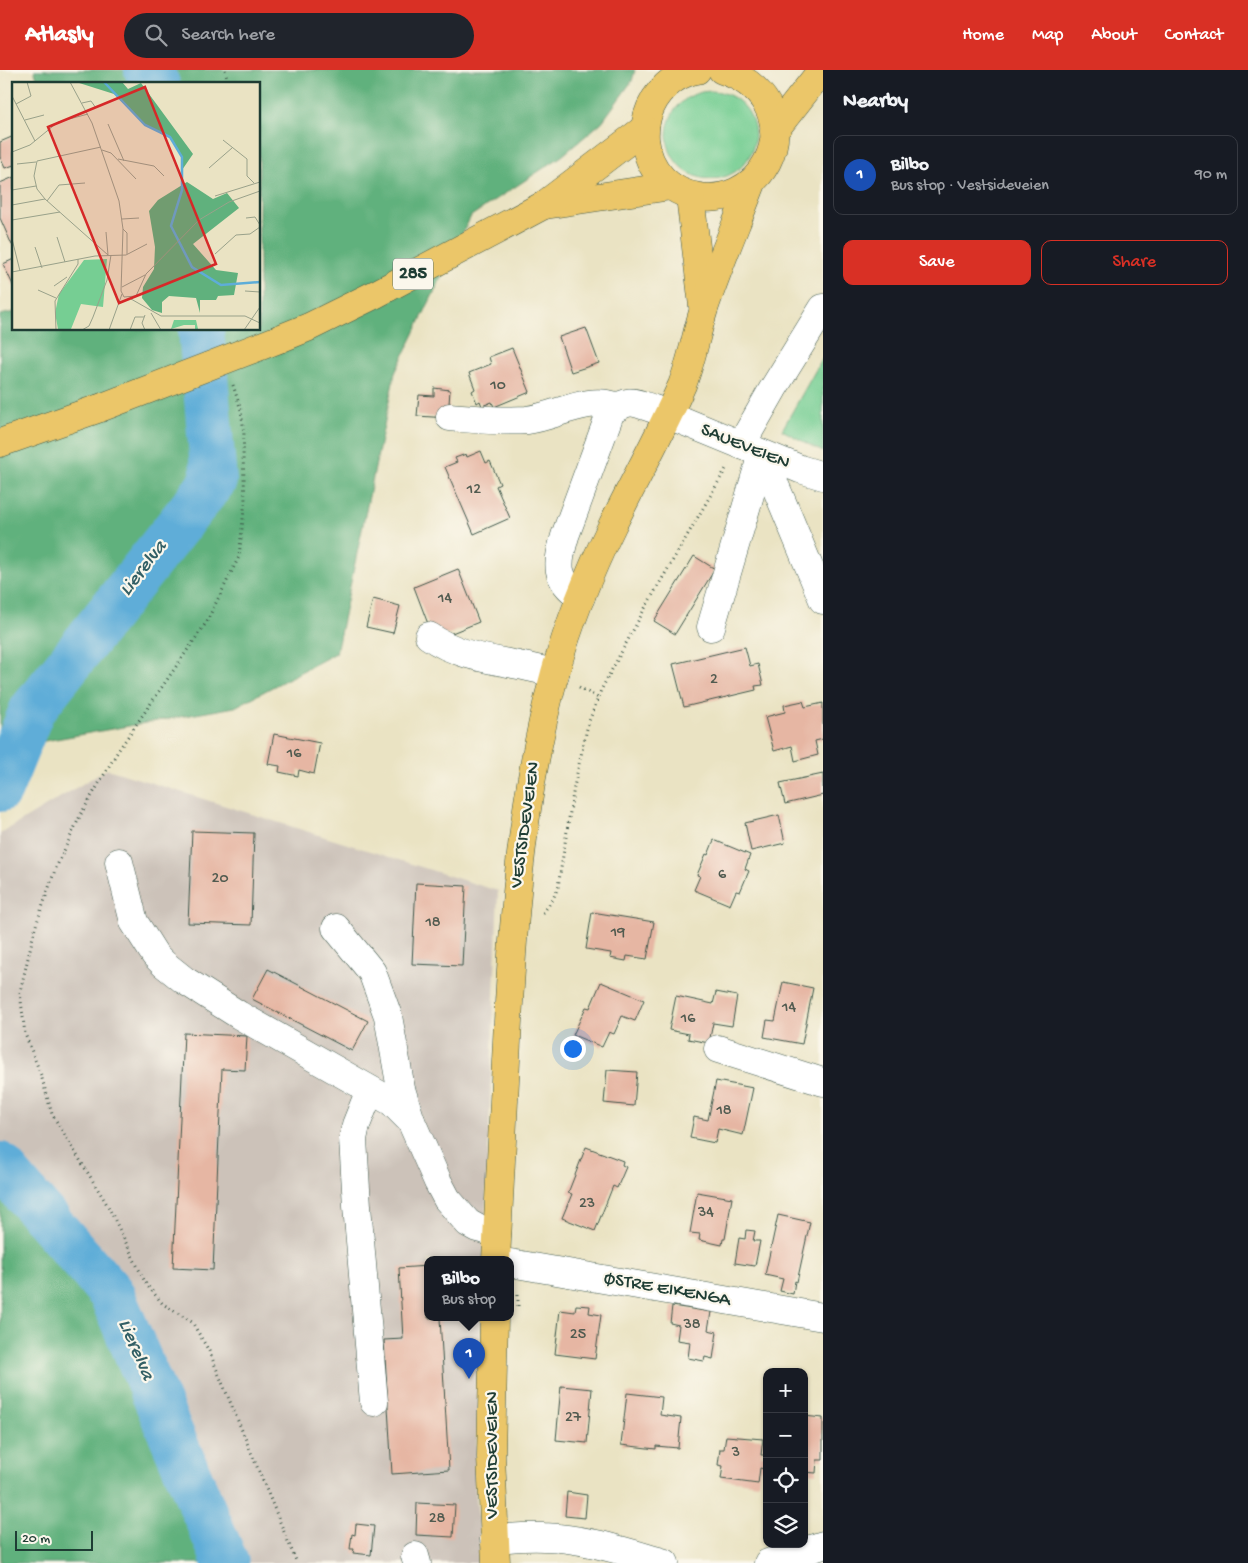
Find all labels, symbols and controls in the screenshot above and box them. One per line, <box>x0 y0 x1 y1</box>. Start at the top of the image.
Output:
search box <box>124 13 474 58</box>
text: Atlasly <box>25 21 94 50</box>
icon: search <box>142 21 170 49</box>
text: Search here <box>182 24 275 47</box>
text: Home <box>962 25 1004 46</box>
text: Map <box>1032 25 1063 46</box>
text: About <box>1091 25 1137 46</box>
text: Contact <box>1165 25 1223 46</box>
inset map <box>12 82 260 330</box>
text: Nearby <box>843 90 908 115</box>
text: Bilbo <box>891 154 929 177</box>
text: 1 <box>857 166 863 185</box>
text: 90 m <box>1195 166 1227 185</box>
text: Bus stop · Vestsideveien <box>891 177 1049 196</box>
button: Save <box>843 240 1031 285</box>
button: Share <box>1041 240 1228 285</box>
road number: 285 <box>393 258 433 290</box>
house number: 10 <box>489 377 506 396</box>
street label: SAUEVEIEN <box>697 419 793 475</box>
house number: 12 <box>466 481 481 500</box>
water label: Lierelva <box>115 535 174 601</box>
house number: 14 <box>437 590 452 609</box>
house number: 2 <box>710 671 718 690</box>
house number: 16 <box>286 745 302 764</box>
street label: VESTSIDEVEIEN <box>506 760 546 891</box>
house number: 6 <box>718 866 727 885</box>
house number: 20 <box>212 870 228 889</box>
house number: 18 <box>424 914 441 933</box>
house number: 19 <box>610 924 625 943</box>
house number: 14 <box>781 999 796 1018</box>
house number: 16 <box>680 1010 696 1029</box>
your location <box>560 1036 586 1062</box>
house number: 18 <box>715 1102 732 1121</box>
house number: 23 <box>579 1195 595 1214</box>
house number: 34 <box>697 1204 714 1223</box>
popup <box>424 1256 514 1321</box>
text: Bilbo <box>442 1268 480 1291</box>
street label: ØSTRE EIKENGA <box>602 1268 734 1313</box>
text: Bus stop <box>442 1291 496 1310</box>
water label: Lierelva <box>112 1316 159 1386</box>
house number: 38 <box>682 1316 701 1335</box>
house number: 25 <box>570 1326 586 1345</box>
pin: 1 <box>453 1338 485 1379</box>
map controls <box>763 1368 808 1548</box>
button: + <box>763 1368 808 1413</box>
street label: VESTSIDEVEIEN <box>482 1391 505 1520</box>
house number: 27 <box>565 1409 582 1428</box>
button: − <box>763 1413 808 1458</box>
house number: 3 <box>731 1444 740 1463</box>
button: locate <box>763 1458 808 1503</box>
button: layers <box>763 1503 808 1548</box>
house number: 28 <box>429 1510 446 1529</box>
scale bar <box>15 1528 92 1551</box>
text: 20 m <box>22 1531 50 1548</box>

